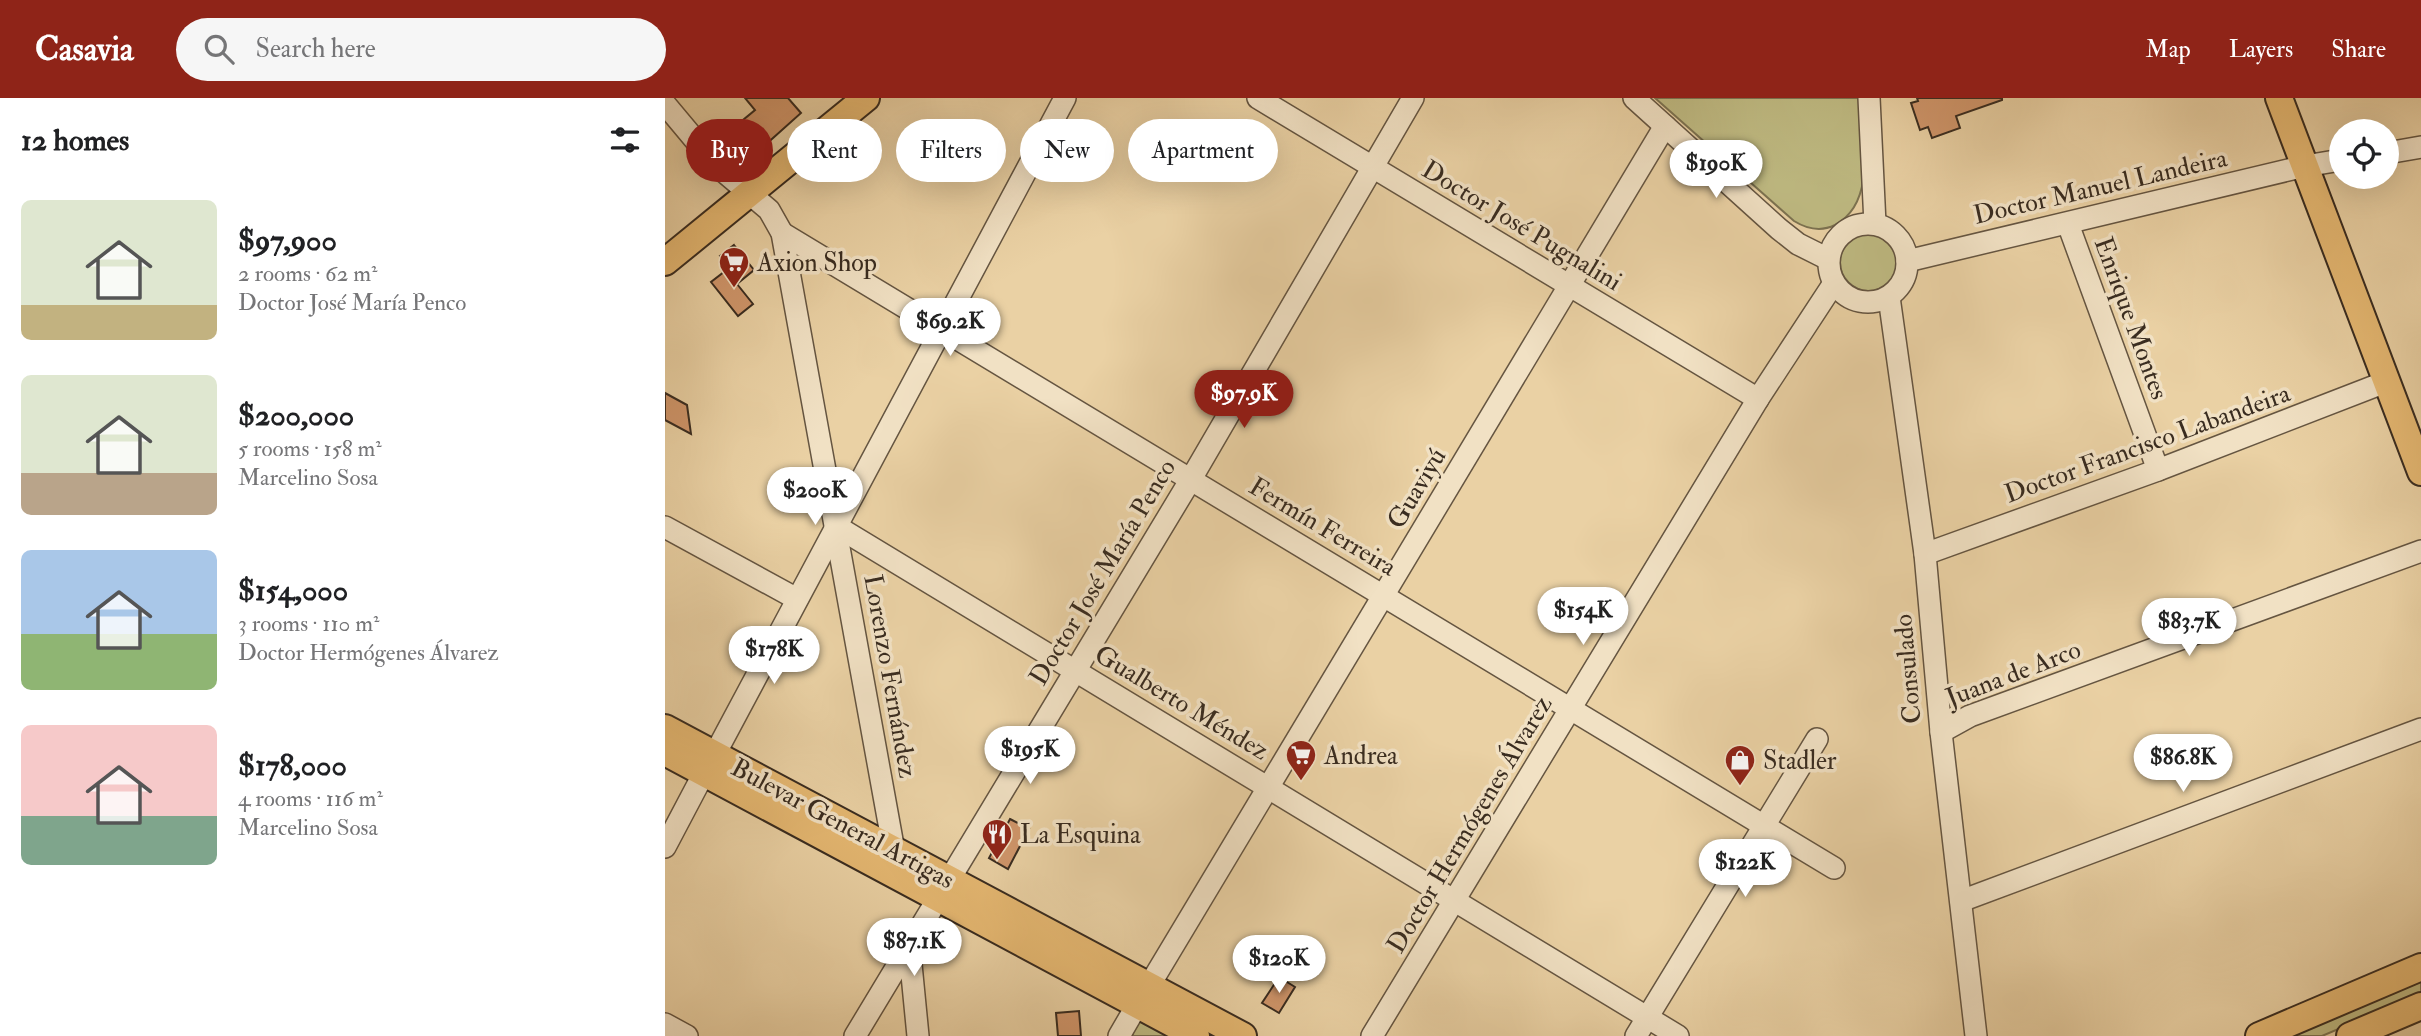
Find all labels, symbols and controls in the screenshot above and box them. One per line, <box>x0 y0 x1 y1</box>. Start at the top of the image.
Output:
search box <box>176 18 666 81</box>
text: Casavia <box>35 29 134 70</box>
icon: search <box>200 30 238 68</box>
text: Search here <box>256 33 376 65</box>
text: Map <box>2146 34 2191 65</box>
text: Layers <box>2229 34 2293 65</box>
text: Share <box>2331 34 2386 65</box>
chip: Buy <box>686 119 773 182</box>
chip: Rent <box>787 119 882 182</box>
chip: Filters <box>896 119 1006 182</box>
chip: New <box>1020 119 1114 182</box>
chip: Apartment <box>1128 119 1278 182</box>
map controls <box>2329 119 2399 189</box>
button: locate <box>2329 119 2399 189</box>
icon: filters <box>606 121 644 159</box>
text: 12 homes <box>21 122 129 159</box>
pin: $190K <box>1667 140 1765 200</box>
street label: Doctor Manuel Landeira <box>1970 142 2230 232</box>
text: $190K <box>1686 148 1746 177</box>
street label: Doctor José Pugnalini <box>1416 154 1627 298</box>
text: $97,900 <box>238 222 337 259</box>
icon: home <box>77 228 161 312</box>
street label: Enrique Montes <box>2087 233 2175 404</box>
supermarket icon: Axion Shop <box>717 245 751 289</box>
place label: Axion Shop <box>756 247 877 280</box>
text: 2 rooms · 62 m² <box>238 259 377 288</box>
text: Doctor José María Penco <box>238 288 466 317</box>
pin: $69.2K <box>893 299 1007 358</box>
text: $69.2K <box>916 306 984 335</box>
pin: $97.9K <box>1187 370 1301 430</box>
street label: Doctor Francisco Labandeira <box>2000 377 2295 511</box>
text: $97.9K <box>1210 378 1278 407</box>
text: $200,000 <box>238 397 354 434</box>
icon: home <box>77 403 161 487</box>
text: 5 rooms · 158 m² <box>238 434 382 463</box>
street label: Guaviyú <box>1380 442 1453 535</box>
street label: Doctor José María Penco <box>1023 454 1183 691</box>
text: Marcelino Sosa <box>238 463 378 492</box>
pin: $200K <box>766 468 864 527</box>
street label: Fermín Ferreira <box>1243 470 1402 584</box>
text: $200K <box>783 475 847 504</box>
text: $154,000 <box>238 572 348 609</box>
street label: Lorenzo Fernández <box>856 572 924 781</box>
icon: home <box>77 578 161 662</box>
pin: $154K <box>1534 588 1632 647</box>
text: $154K <box>1553 595 1613 624</box>
pin: $83.7K <box>2132 598 2246 658</box>
text: $83.7K <box>2158 606 2220 635</box>
text: 3 rooms · 110 m² <box>238 609 379 638</box>
street label: Consulado <box>1887 613 1929 725</box>
pin: $178K <box>725 626 823 686</box>
text: $178K <box>745 634 803 663</box>
street label: Juana de Arco <box>1940 634 2085 715</box>
text: Doctor Hermógenes Álvarez <box>238 638 499 667</box>
street label: Gualberto Méndez <box>1089 638 1275 768</box>
street label: Doctor Hermógenes Álvarez <box>1379 689 1560 959</box>
pin: $195K <box>981 726 1079 786</box>
text: $195K <box>1000 734 1060 763</box>
pin: $86.8K <box>2126 734 2240 794</box>
supermarket icon: Andrea <box>1284 738 1318 782</box>
place label: Andrea <box>1323 740 1398 772</box>
text: $86.8K <box>2150 742 2216 771</box>
shop icon: Stadler <box>1723 743 1757 787</box>
place label: Stadler <box>1763 745 1837 777</box>
text: $178,000 <box>238 747 347 784</box>
street label: Bulevar General Artigas <box>725 751 960 896</box>
icon: home <box>77 753 161 837</box>
text: 4 rooms · 116 m² <box>238 784 383 813</box>
text: Marcelino Sosa <box>238 813 378 842</box>
restaurant icon: La Esquina <box>980 817 1014 861</box>
place label: La Esquina <box>1020 819 1141 851</box>
pin: $122K <box>1696 840 1794 899</box>
text: $122K <box>1715 847 1775 876</box>
pin: $87.1K <box>857 918 971 978</box>
text: $87.1K <box>883 926 945 955</box>
pin: $120K <box>1230 936 1328 995</box>
text: $120K <box>1249 943 1309 972</box>

